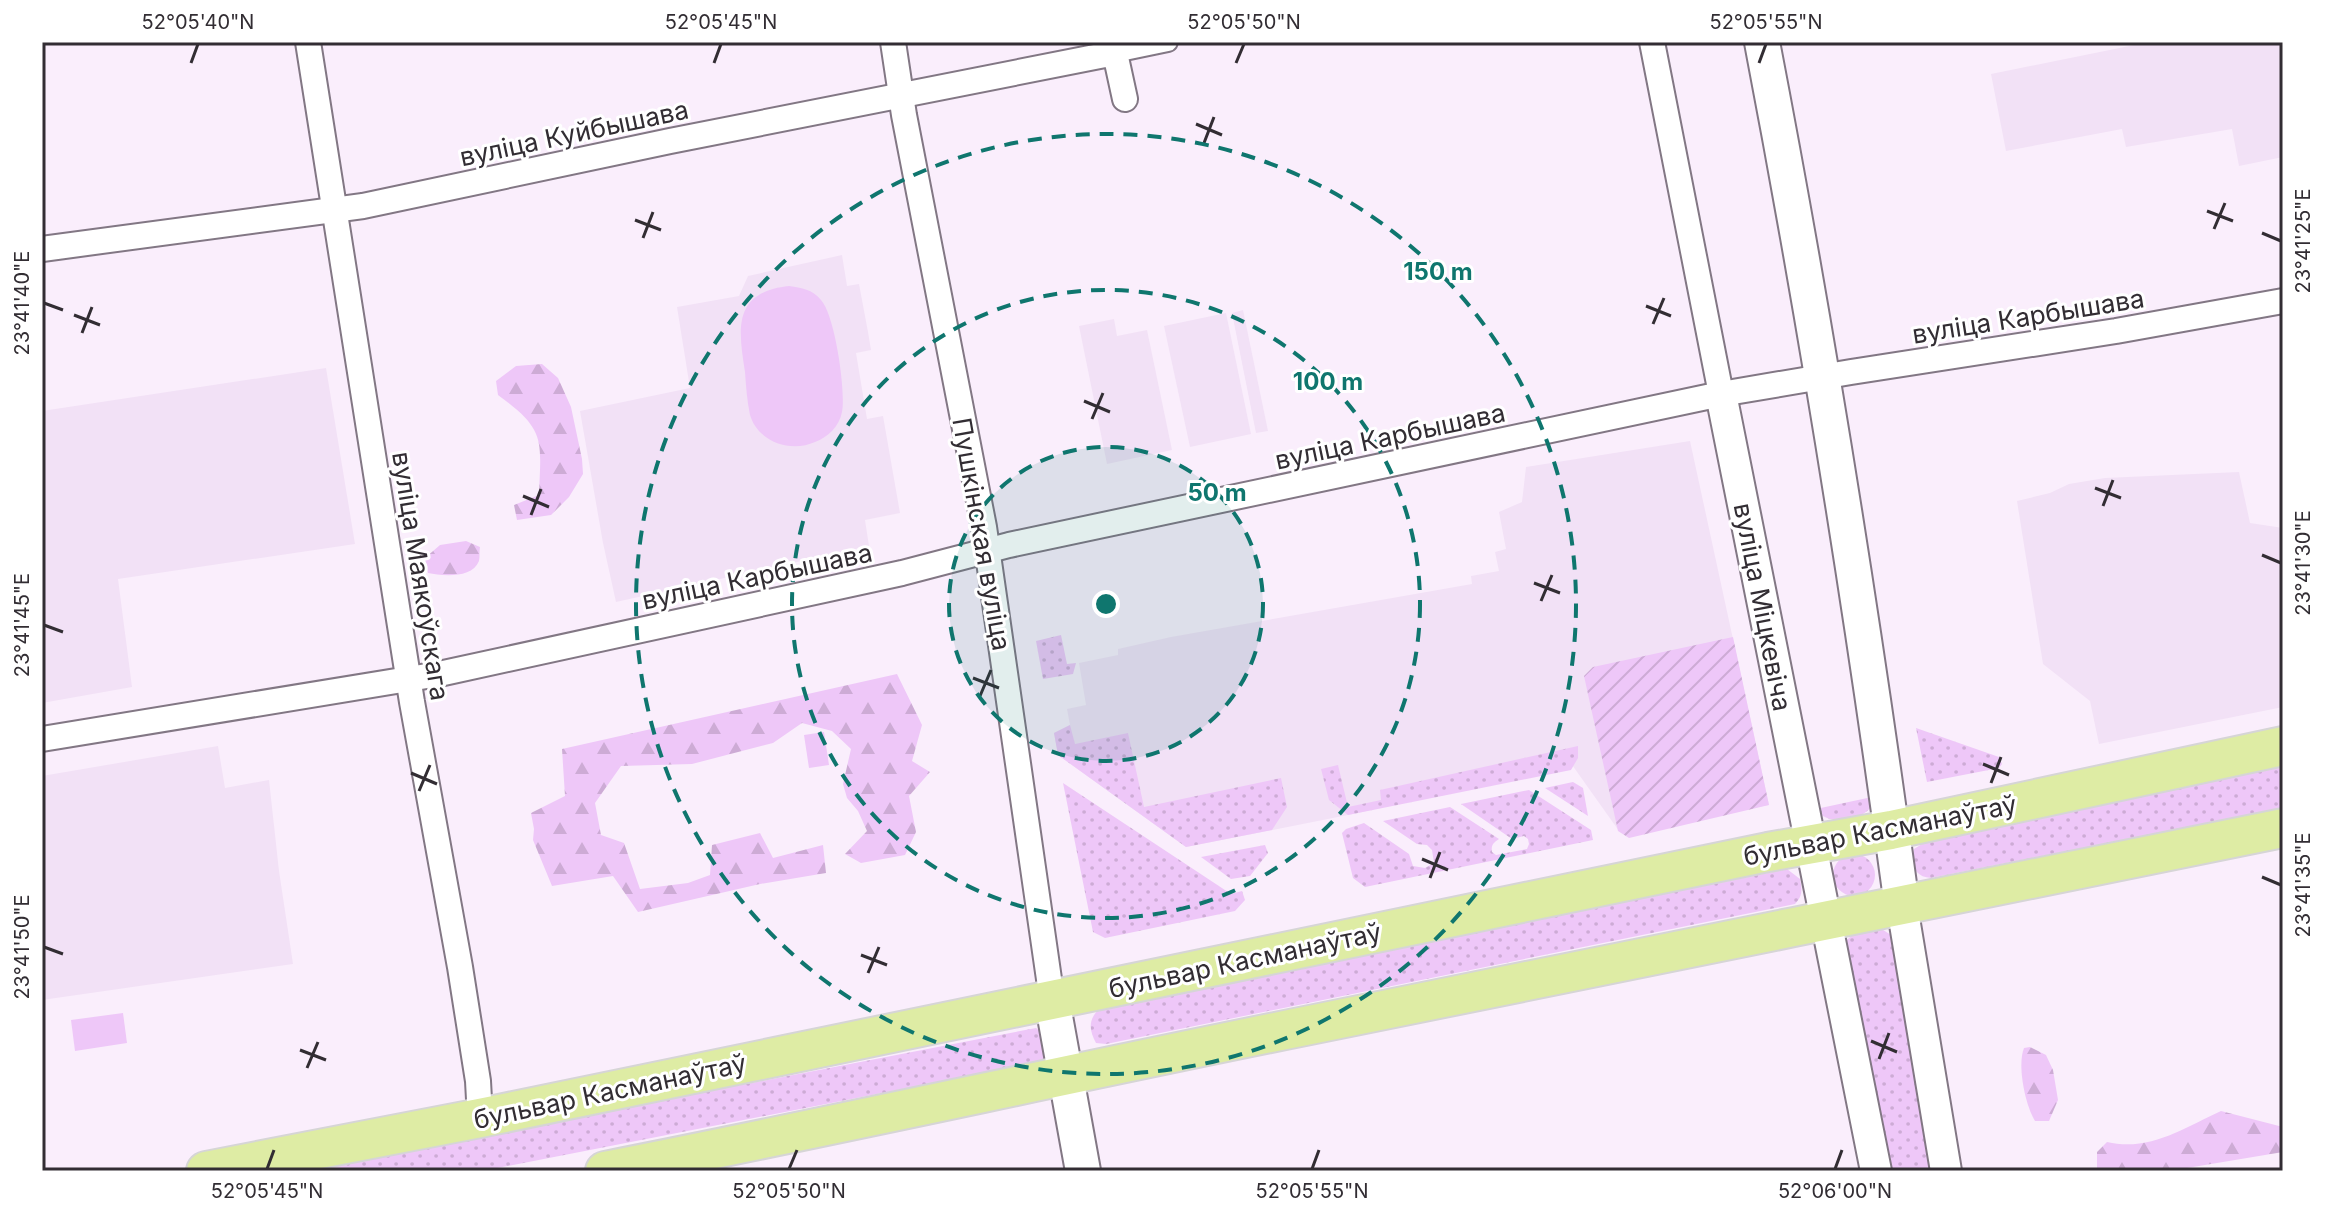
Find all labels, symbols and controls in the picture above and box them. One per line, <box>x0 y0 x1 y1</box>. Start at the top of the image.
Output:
text: 52°05'40"N <box>142 10 254 34</box>
text: 52°05'45"N <box>665 10 777 34</box>
text: 52°05'50"N <box>1187 10 1301 34</box>
text: 52°05'55"N <box>1710 10 1822 34</box>
street label: вуліца Куйбышава <box>457 94 691 172</box>
text: 23°41'25"E <box>2291 189 2315 293</box>
text: 23°41'40"E <box>10 251 34 355</box>
text: 150 m <box>1403 257 1473 286</box>
street label: вуліца Карбышава <box>1910 282 2146 350</box>
text: 100 m <box>1293 367 1363 396</box>
street label: вуліца Карбышава <box>1272 396 1508 476</box>
street label: Пушкінская вуліца <box>946 415 1018 653</box>
street label: вуліца Маякоўскага <box>386 449 456 703</box>
text: 50 m <box>1187 478 1247 507</box>
street label: вуліца Міцкевіча <box>1728 500 1798 714</box>
text: 23°41'30"E <box>2291 510 2315 616</box>
street label: вуліца Карбышава <box>639 536 875 616</box>
text: 23°41'45"E <box>10 573 34 677</box>
centre of rings <box>1092 590 1120 618</box>
street label: бульвар Касманаўтаў <box>1741 788 2019 872</box>
text: 23°41'35"E <box>2291 833 2315 937</box>
text: 23°41'50"E <box>10 894 34 1000</box>
street label: бульвар Касманаўтаў <box>1106 916 1384 1004</box>
street label: бульвар Касманаўтаў <box>471 1047 749 1135</box>
text: 52°05'45"N <box>211 1179 323 1203</box>
text: 52°05'50"N <box>732 1179 846 1203</box>
text: 52°05'55"N <box>1256 1179 1368 1203</box>
text: 52°06'00"N <box>1778 1179 1892 1203</box>

